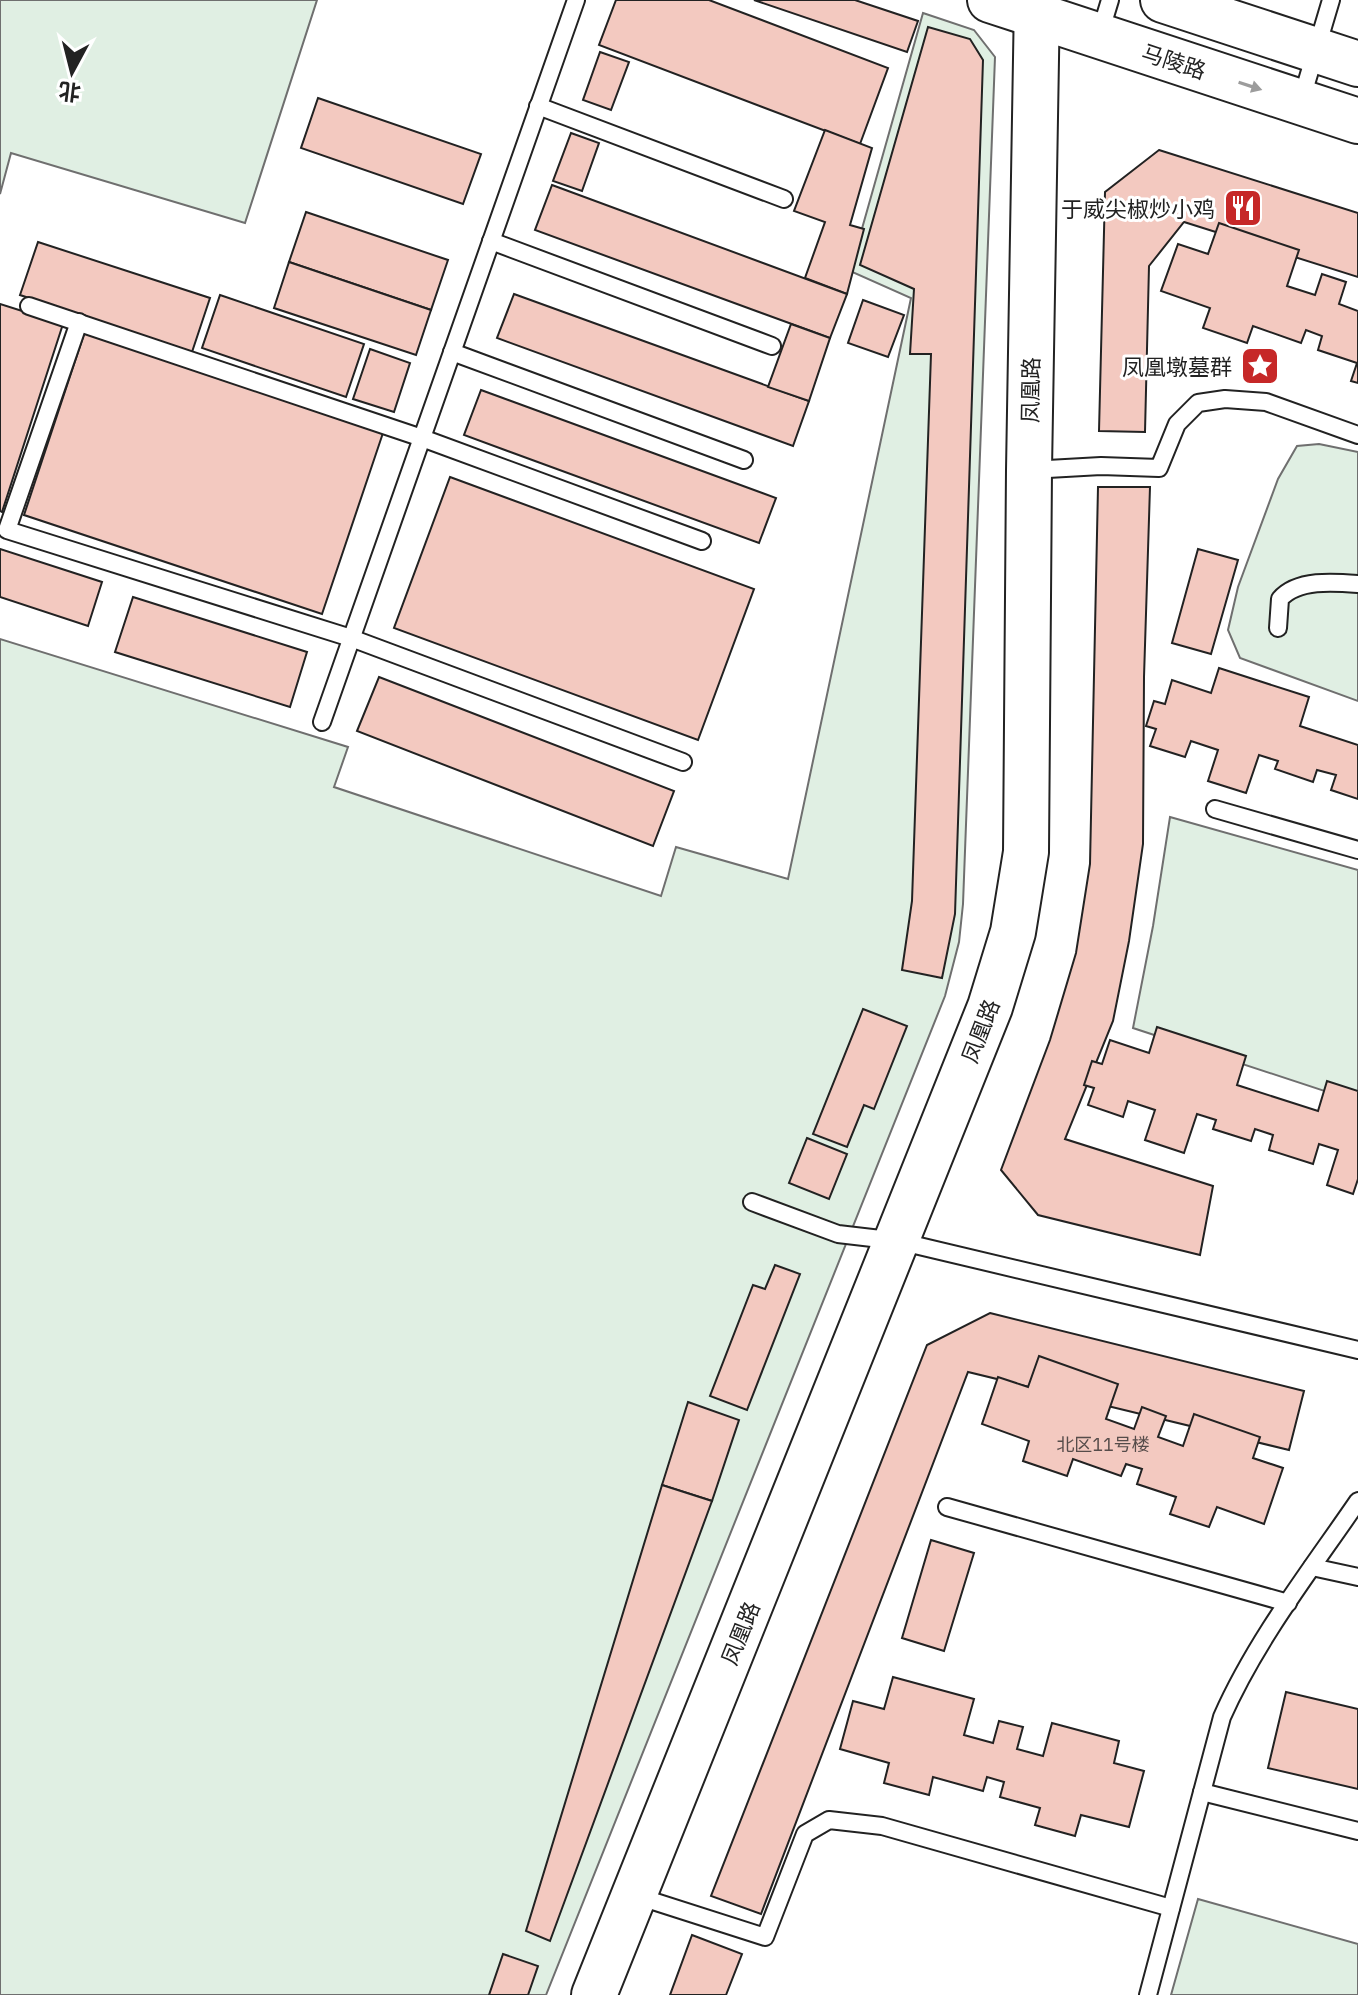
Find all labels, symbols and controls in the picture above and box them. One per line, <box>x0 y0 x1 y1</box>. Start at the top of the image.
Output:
north arrow <box>32 32 112 112</box>
street label: 马陵路 <box>1138 37 1210 85</box>
text: 北 <box>57 77 82 108</box>
one-way arrow <box>1239 80 1263 92</box>
restaurant icon: 于威尖椒炒小鸡 <box>1222 187 1264 229</box>
place label: 于威尖椒炒小鸡 <box>1061 194 1215 223</box>
place icon: 凤凰墩墓群 <box>1239 345 1281 387</box>
place label: 凤凰墩墓群 <box>1122 352 1232 381</box>
street label: 凤凰路 <box>1015 357 1045 423</box>
street label: 凤凰路 <box>955 995 1005 1067</box>
house number: 北区11号楼 <box>1056 1433 1150 1456</box>
street label: 凤凰路 <box>714 1597 766 1669</box>

